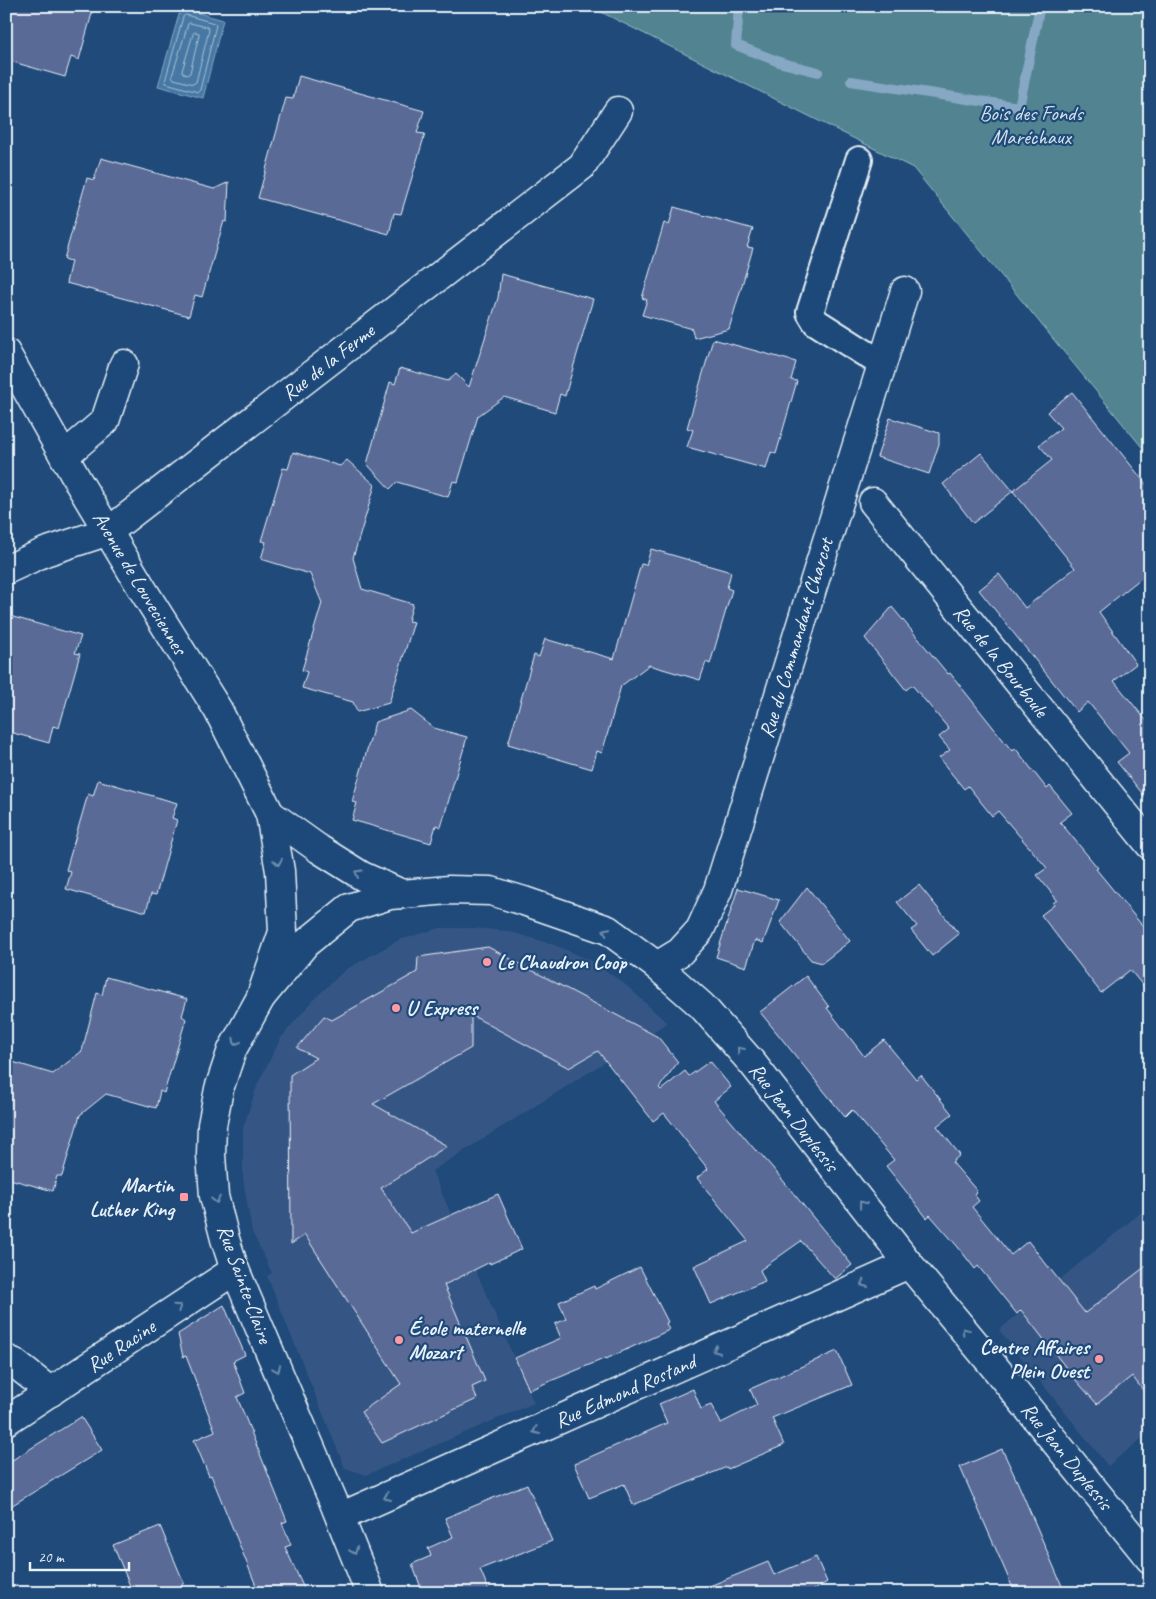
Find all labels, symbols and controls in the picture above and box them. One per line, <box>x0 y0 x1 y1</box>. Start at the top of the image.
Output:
park label: Bois des Fonds Maréchaux <box>979 100 1084 150</box>
street label: Rue de la Ferme <box>277 317 380 406</box>
street label: Avenue de Louveciennes <box>87 507 194 661</box>
street label: Rue du Commandant Charcot <box>753 533 839 741</box>
street label: Rue de la Bourboule <box>948 600 1055 723</box>
one-way arrow <box>273 858 283 866</box>
one-way arrow <box>355 870 364 880</box>
one-way arrow <box>603 927 612 937</box>
place label: Le Chaudron Coop <box>497 949 628 975</box>
marker: Le Chaudron Coop <box>481 956 493 968</box>
place label: U Express <box>406 995 480 1021</box>
marker: U Express <box>390 1002 402 1014</box>
one-way arrow <box>233 1036 243 1045</box>
one-way arrow <box>737 1046 746 1055</box>
street label: Rue Jean Duplessis <box>743 1057 846 1178</box>
place label: Martin Luther King <box>90 1172 176 1222</box>
marker: Martin Luther King <box>178 1191 190 1203</box>
one-way arrow <box>210 1196 220 1204</box>
one-way arrow <box>859 1201 868 1210</box>
street label: Rue Sainte-Claire <box>212 1221 279 1348</box>
one-way arrow <box>860 1278 869 1288</box>
one-way arrow <box>173 1304 182 1314</box>
street label: Rue Racine <box>82 1313 161 1378</box>
place label: École maternelle Mozart <box>409 1315 527 1365</box>
one-way arrow <box>962 1328 970 1337</box>
marker: École maternelle Mozart <box>393 1334 405 1346</box>
place label: Centre Affaires Plein Ouest <box>980 1334 1092 1384</box>
one-way arrow <box>712 1344 721 1355</box>
street label: Rue Edmond Rostand <box>551 1347 703 1434</box>
marker: Centre Affaires Plein Ouest <box>1093 1353 1105 1365</box>
one-way arrow <box>271 1364 282 1373</box>
street label: Rue Jean Duplessis <box>1016 1397 1119 1516</box>
one-way arrow <box>532 1424 541 1435</box>
one-way arrow <box>383 1490 392 1501</box>
scale bar <box>30 1539 129 1571</box>
one-way arrow <box>347 1546 358 1555</box>
text: 20 m <box>38 1548 65 1567</box>

